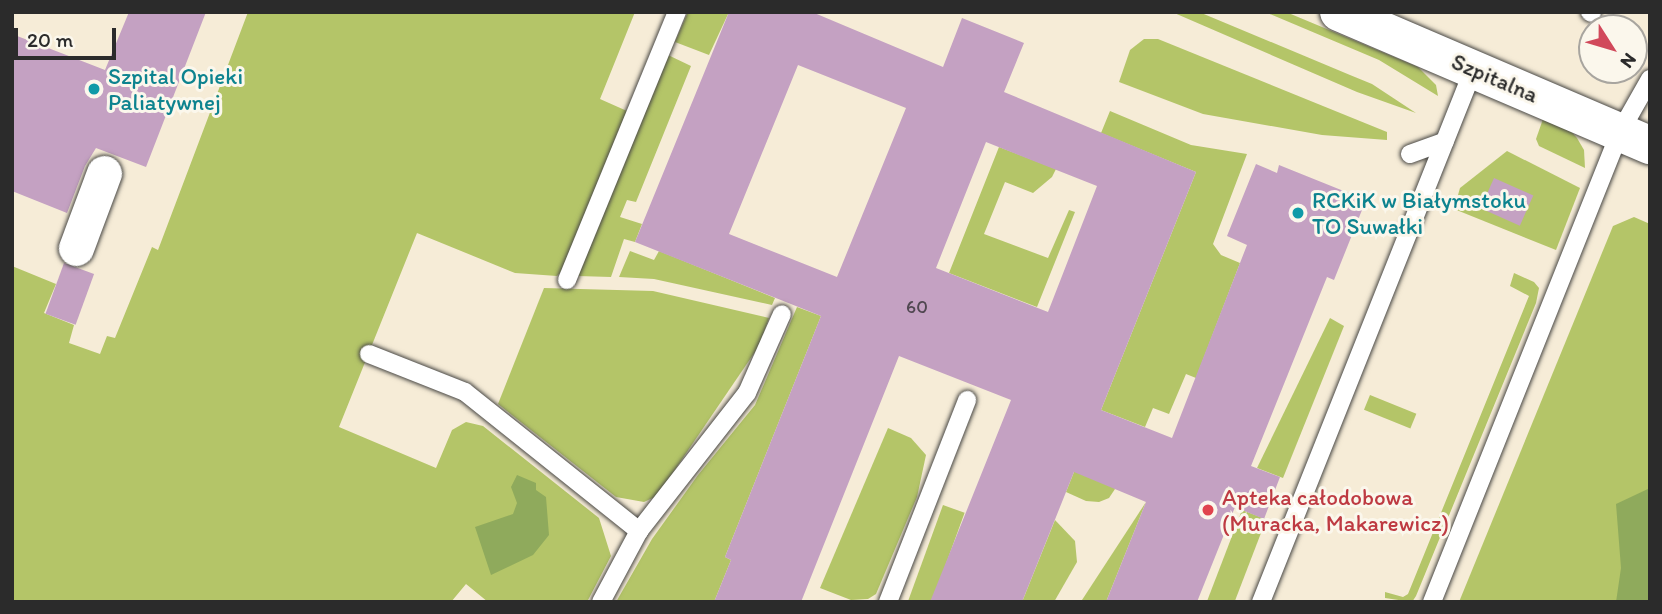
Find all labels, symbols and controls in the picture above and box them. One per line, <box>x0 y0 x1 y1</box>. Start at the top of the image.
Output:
scale bar <box>18 14 119 58</box>
north arrow <box>1578 14 1648 84</box>
text: 20 m <box>27 27 73 52</box>
street label: Szpitalna <box>1447 47 1543 109</box>
text: N <box>1616 49 1642 73</box>
place label: Szpital Opieki Paliatywnej <box>108 62 244 116</box>
marker: Szpital Opieki Paliatywnej <box>86 81 102 97</box>
place label: RCKiK w Białymstoku TO Suwałki <box>1312 186 1525 240</box>
marker: RCKiK w Białymstoku TO Suwałki <box>1290 205 1306 221</box>
house number: 60 <box>906 296 928 318</box>
place label: Apteka całodobowa (Muracka, Makarewicz) <box>1222 483 1449 537</box>
marker: Apteka całodobowa (Muracka, Makarewicz) <box>1200 502 1216 518</box>

